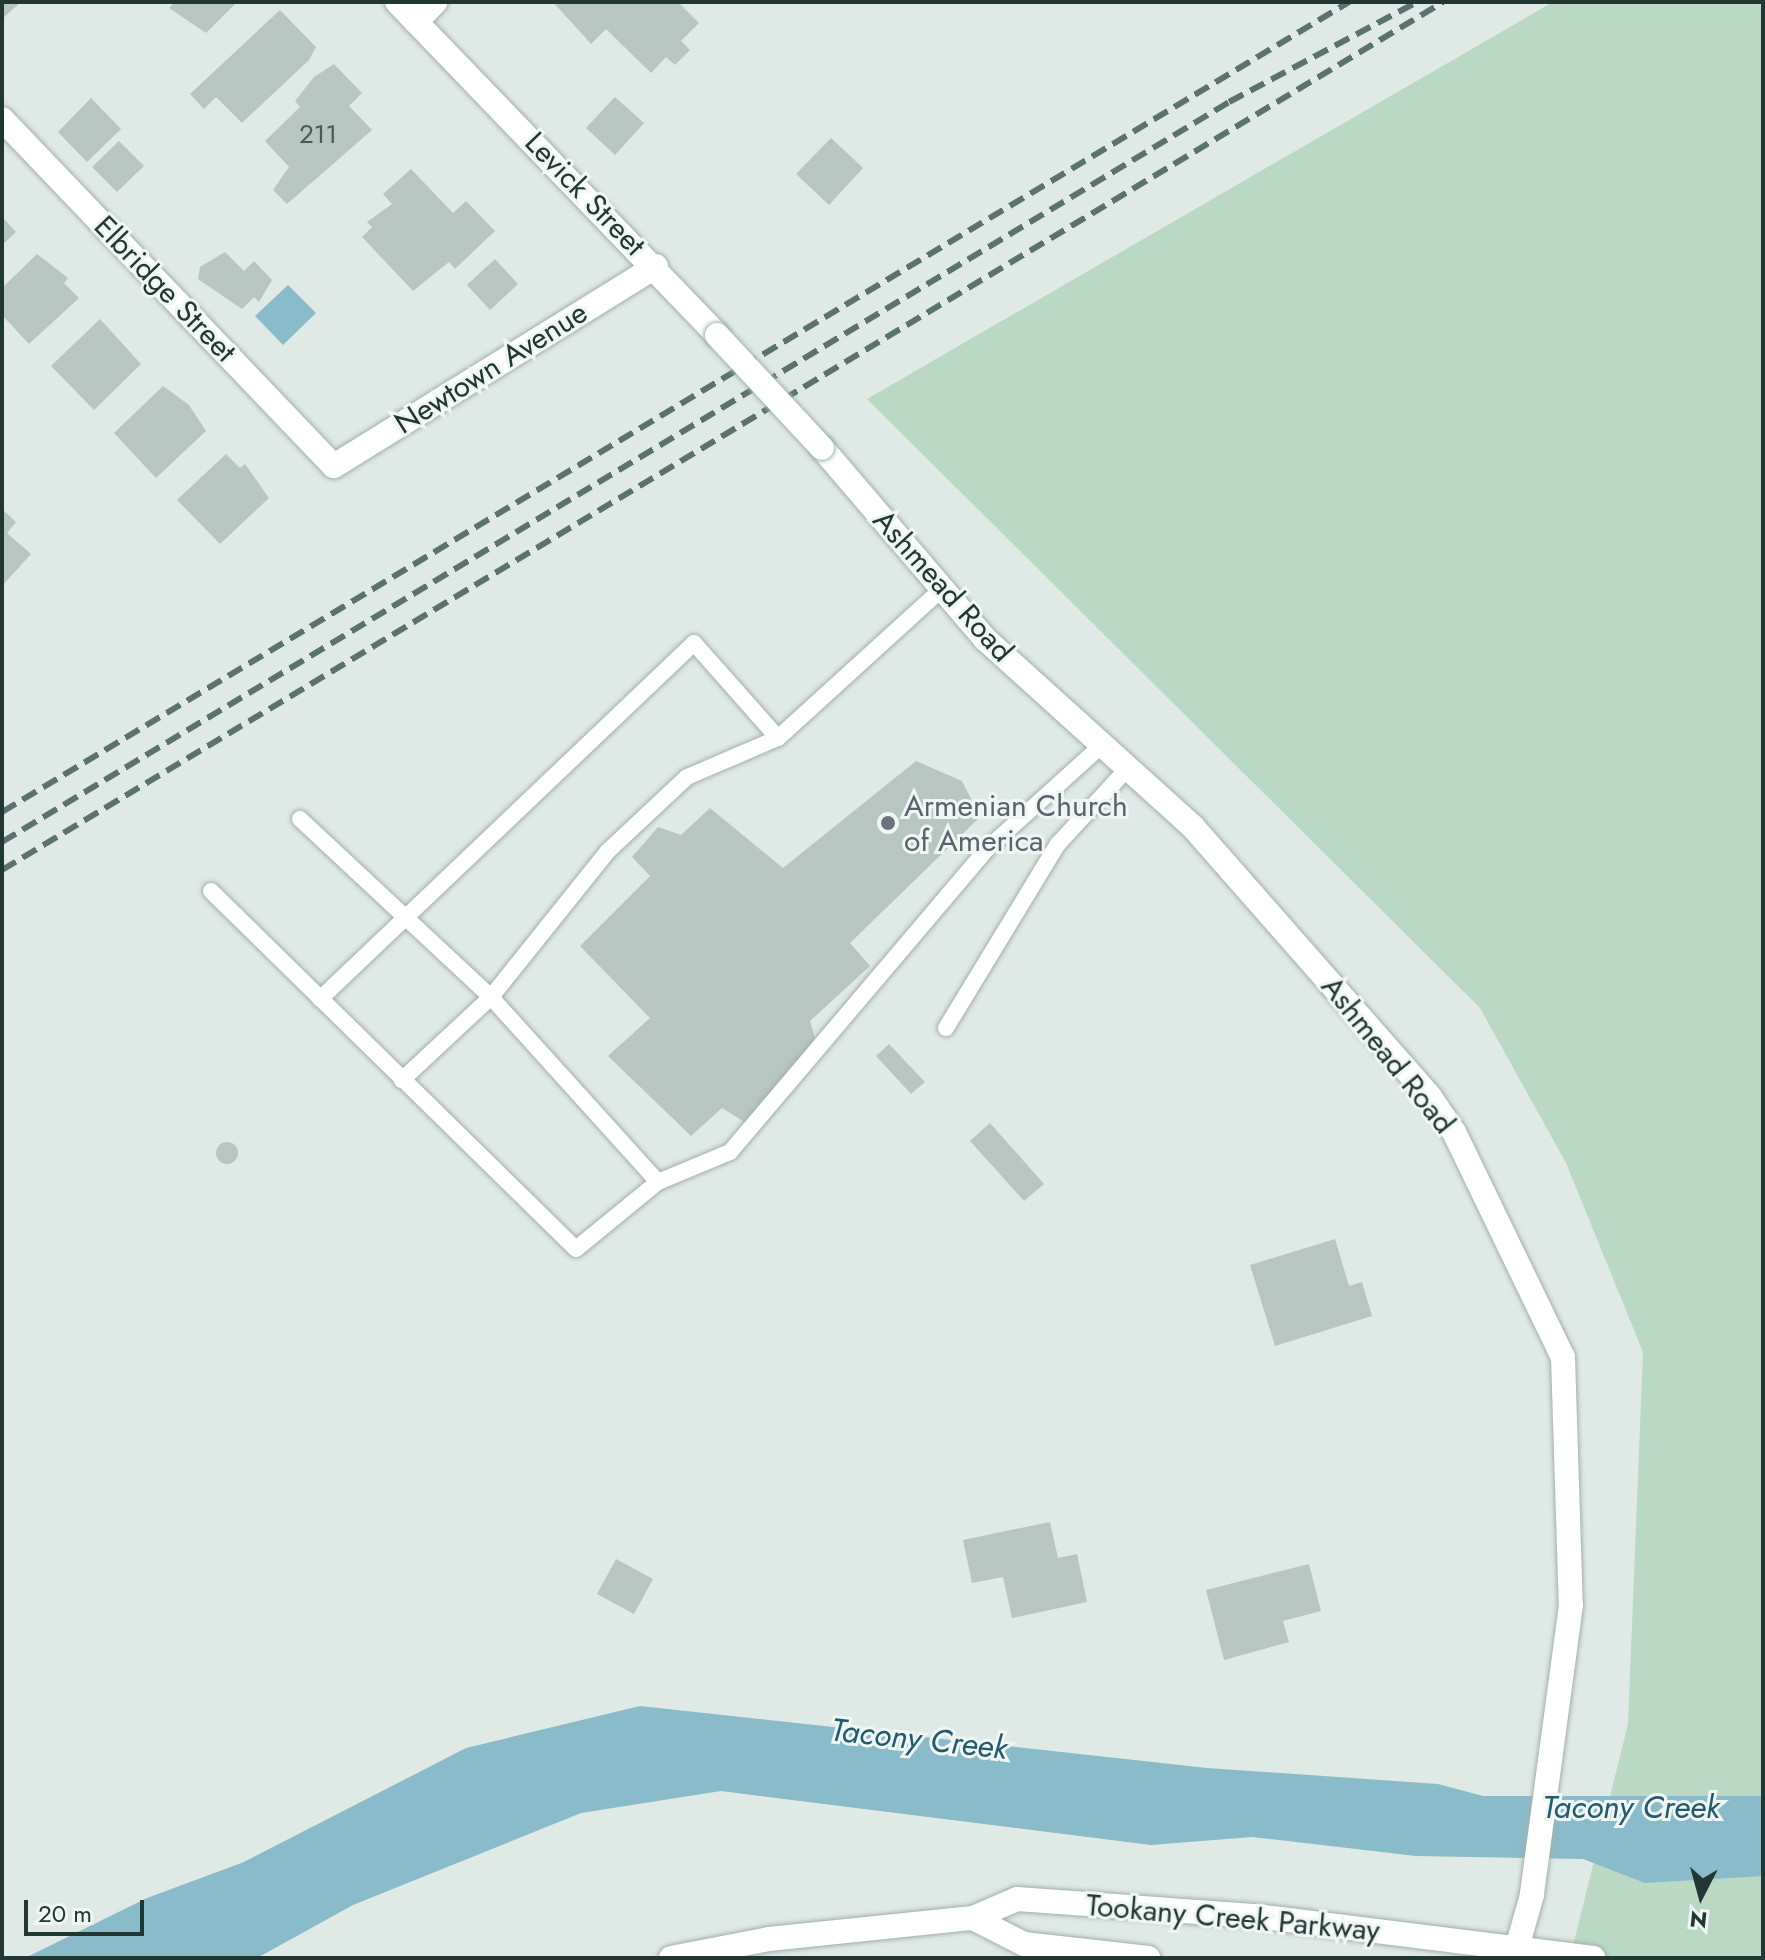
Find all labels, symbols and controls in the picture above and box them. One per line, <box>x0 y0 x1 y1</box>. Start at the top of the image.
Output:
house number: 211 <box>299 119 337 151</box>
street label: Levick Street <box>517 125 653 263</box>
street label: Elbridge Street <box>86 209 244 369</box>
street label: Newtown Avenue <box>388 294 594 442</box>
street label: Ashmead Road <box>865 503 1021 669</box>
place label: Armenian Church of America <box>904 788 1128 858</box>
marker: Armenian Church of America <box>879 814 897 832</box>
street label: Ashmead Road <box>1314 969 1462 1141</box>
water label: Tacony Creek <box>829 1711 1009 1767</box>
water label: Tacony Creek <box>1542 1788 1720 1826</box>
north arrow <box>1661 1856 1741 1936</box>
scale bar <box>28 1884 148 1934</box>
street label: Tookany Creek Parkway <box>1085 1887 1381 1949</box>
text: 20 m <box>38 1896 92 1931</box>
text: N <box>1688 1903 1709 1937</box>

